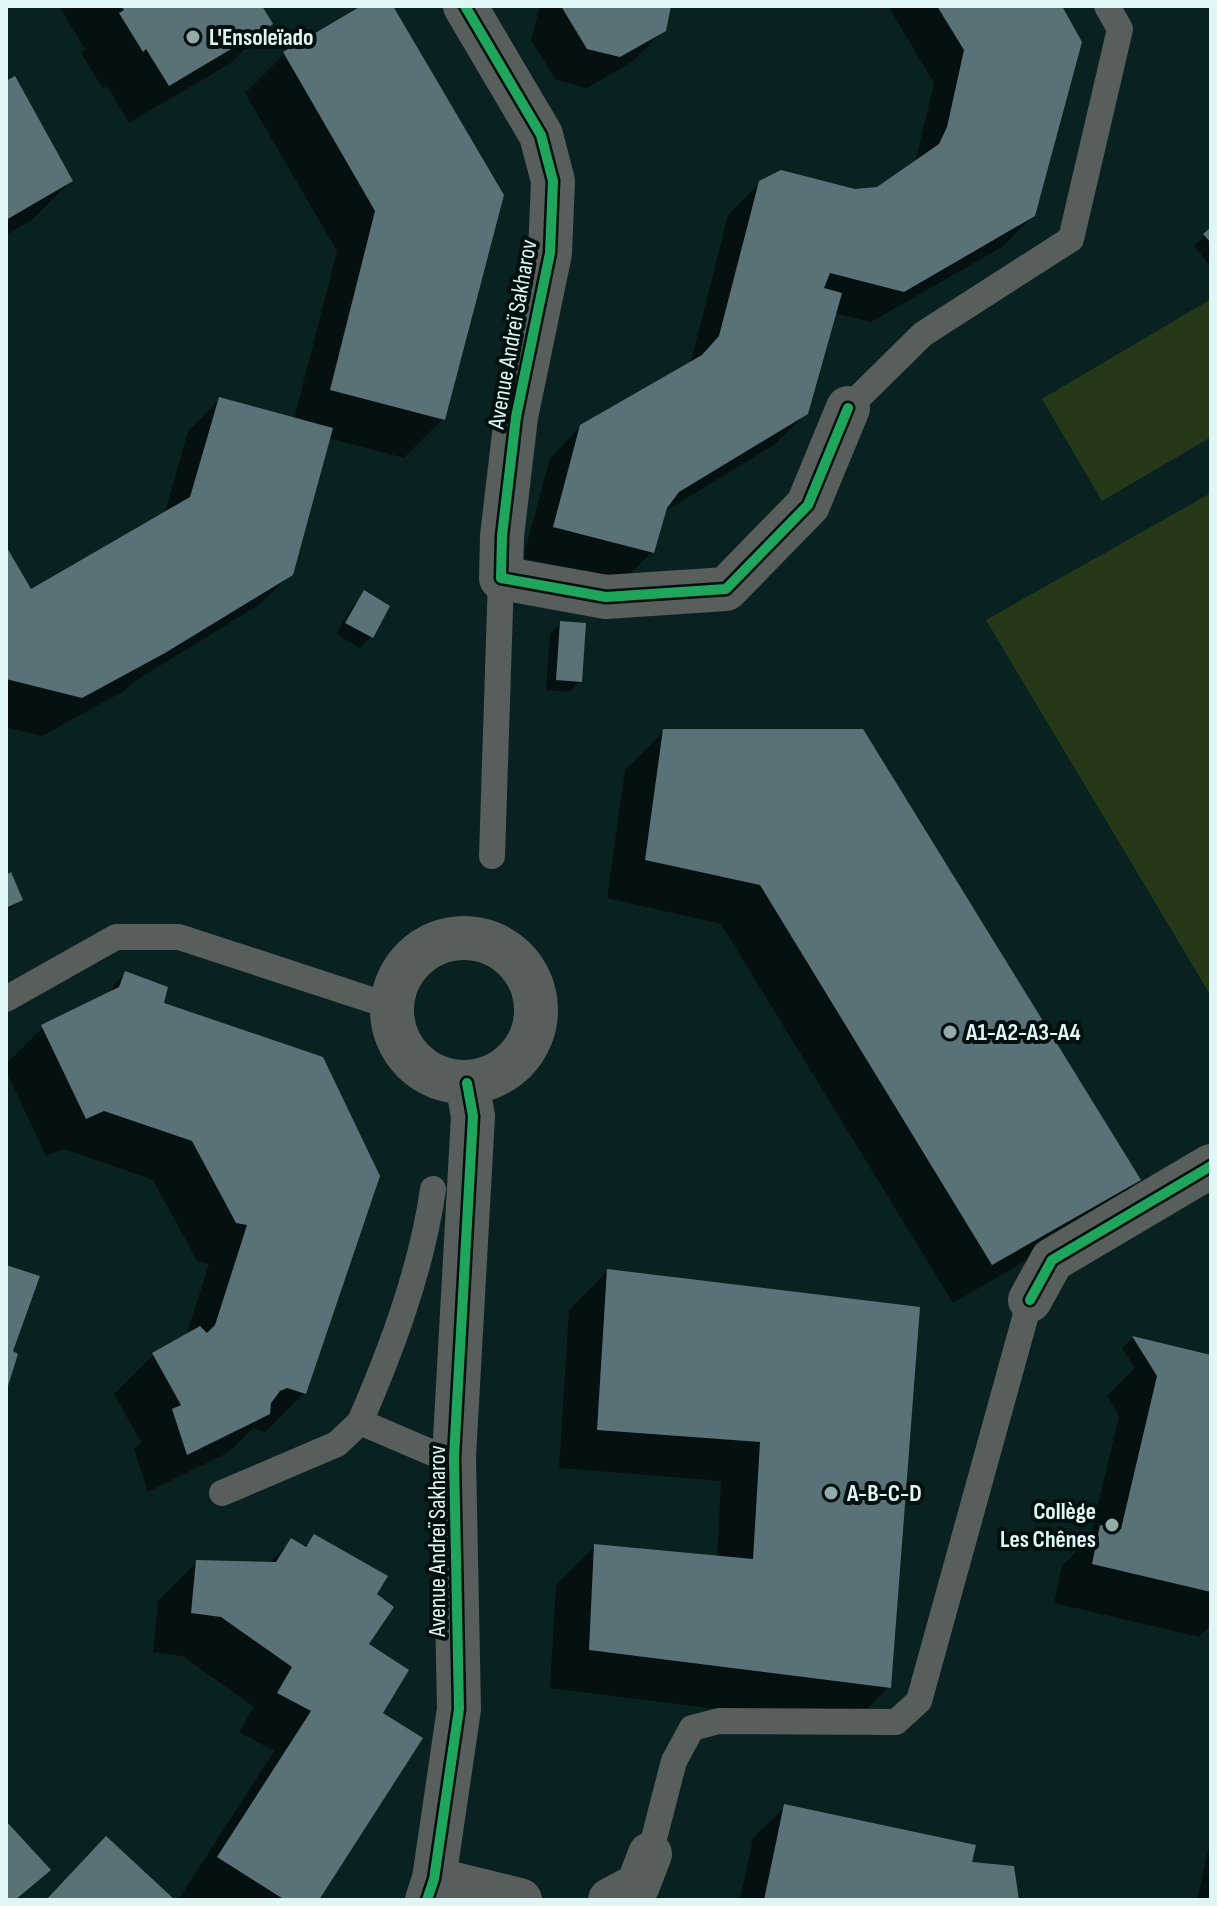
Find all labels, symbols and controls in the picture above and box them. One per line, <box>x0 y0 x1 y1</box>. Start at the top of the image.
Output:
place label: L'Ensoleïado <box>209 23 313 52</box>
marker: L'Ensoleïado <box>184 28 202 46</box>
street label: Avenue Andreï Sakharov <box>481 237 543 432</box>
place label: A1-A2-A3-A4 <box>965 1018 1081 1047</box>
marker: A1-A2-A3-A4 <box>941 1023 959 1041</box>
street label: Avenue Andreï Sakharov <box>423 1445 452 1638</box>
place label: A-B-C-D <box>846 1479 922 1508</box>
marker: A-B-C-D <box>822 1484 840 1502</box>
place label: Collège Les Chênes <box>1000 1497 1096 1554</box>
marker: Collège Les Chênes <box>1103 1516 1121 1534</box>

